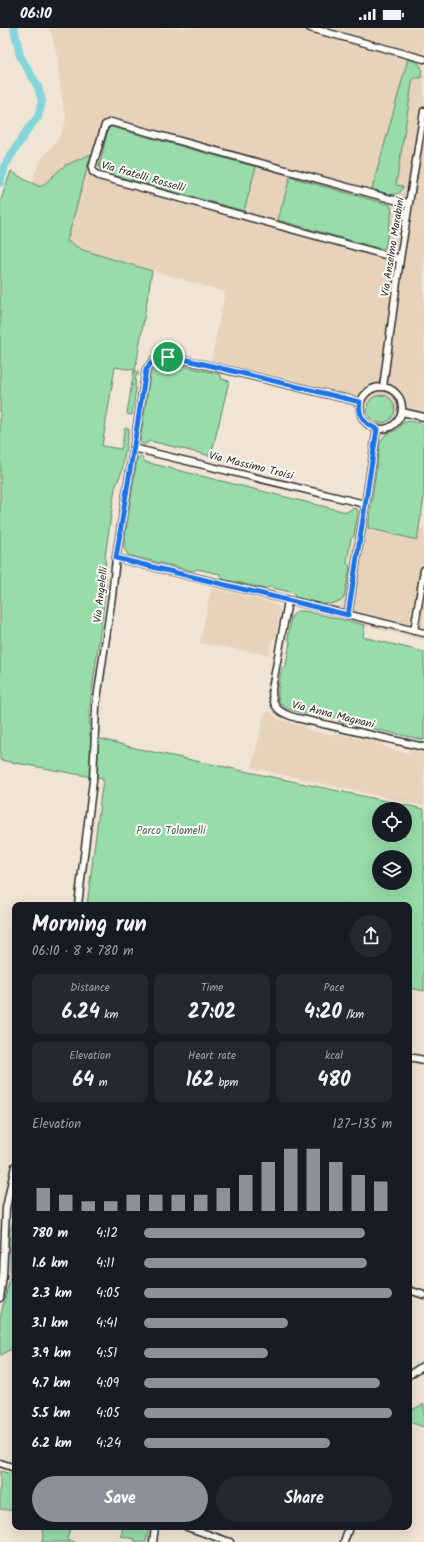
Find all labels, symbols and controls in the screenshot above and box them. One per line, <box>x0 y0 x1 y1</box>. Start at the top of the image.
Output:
text: 06:10 <box>20 2 52 26</box>
street label: Via fratelli Rosselli <box>99 156 187 198</box>
street label: Via Anselmo Marabini <box>376 196 410 298</box>
pin <box>151 340 185 374</box>
icon: arrive <box>157 346 179 368</box>
street label: Via Massimo Troisi <box>207 447 295 485</box>
street label: Via Angelelli <box>89 566 113 624</box>
street label: Via Anna Magnani <box>290 696 377 734</box>
map controls <box>372 802 412 890</box>
button: locate <box>372 802 412 842</box>
park label: Parco Tolomelli <box>136 822 206 840</box>
button: layers <box>372 850 412 890</box>
text: Morning run <box>32 908 147 943</box>
button: share <box>350 915 392 957</box>
text: 06:10 · 8 × 780 m <box>32 941 134 962</box>
text: Distance <box>70 979 110 997</box>
text: Time <box>201 979 223 997</box>
text: Pace <box>324 979 344 997</box>
text: 6.24 <box>62 997 100 1029</box>
text: 27:02 <box>188 997 236 1029</box>
text: 4:20 <box>304 997 342 1029</box>
text: km <box>100 1006 118 1024</box>
text: /km <box>342 1006 364 1024</box>
text: Elevation <box>69 1047 111 1065</box>
text: Heart rate <box>188 1047 236 1065</box>
text: kcal <box>325 1047 343 1065</box>
text: 64 <box>73 1065 94 1097</box>
text: 162 <box>186 1065 214 1097</box>
text: 480 <box>318 1065 350 1097</box>
text: m <box>94 1074 107 1092</box>
text: bpm <box>214 1074 238 1092</box>
text: Elevation <box>32 1114 81 1135</box>
text: 127–135 m <box>332 1114 392 1135</box>
text: 780 m <box>32 1223 68 1244</box>
text: 4:12 <box>96 1223 118 1244</box>
text: 1.6 km <box>32 1253 68 1274</box>
text: 4:11 <box>96 1253 115 1274</box>
text: 2.3 km <box>32 1283 72 1304</box>
text: 4:05 <box>96 1283 120 1304</box>
text: 3.1 km <box>32 1313 68 1334</box>
text: 4:41 <box>96 1313 118 1334</box>
text: 3.9 km <box>32 1343 71 1364</box>
text: 4:51 <box>96 1343 117 1364</box>
text: 4.7 km <box>32 1373 70 1394</box>
text: 4:09 <box>96 1373 119 1394</box>
text: 5.5 km <box>32 1403 70 1424</box>
text: 4:05 <box>96 1403 120 1424</box>
text: 6.2 km <box>32 1433 72 1454</box>
text: 4:24 <box>96 1433 121 1454</box>
button: Save <box>32 1476 208 1522</box>
button: Share <box>216 1476 392 1522</box>

